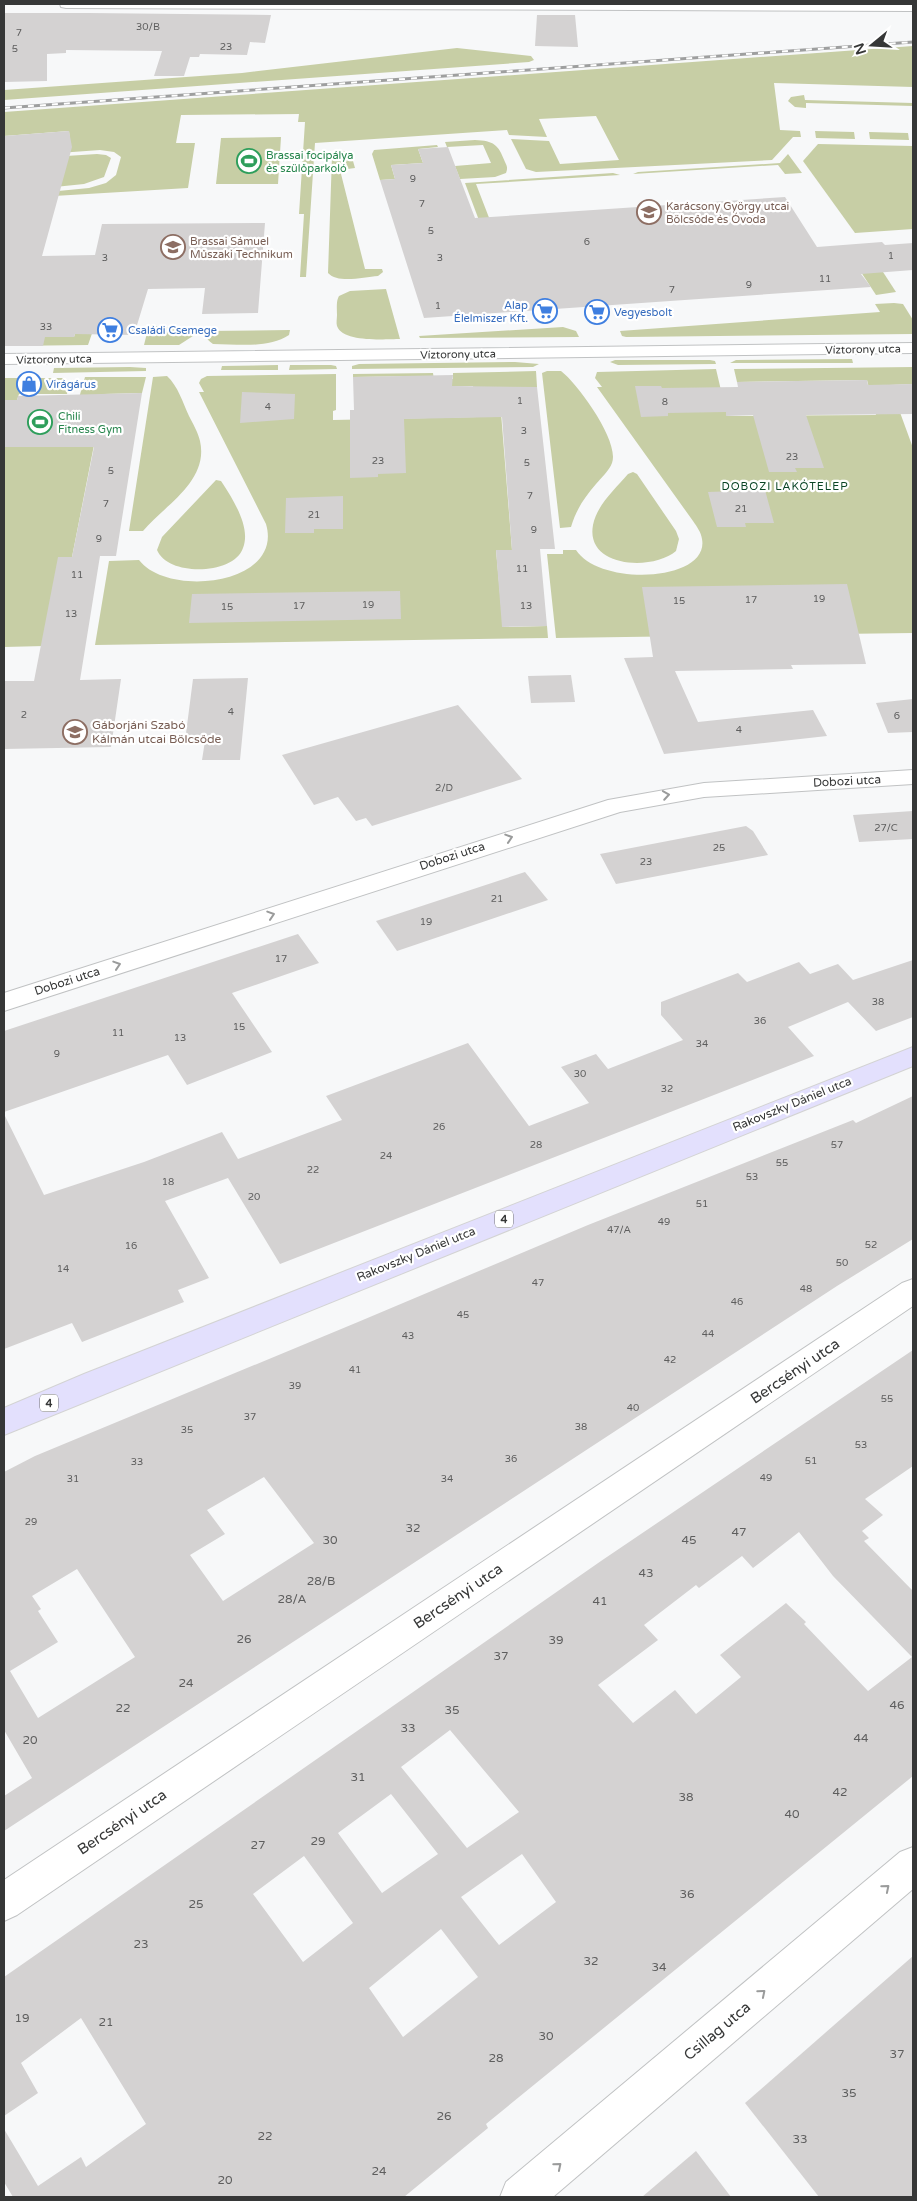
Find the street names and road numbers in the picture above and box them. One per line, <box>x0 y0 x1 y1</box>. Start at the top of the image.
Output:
street label: Víztorony utca <box>825 342 901 357</box>
street label: Víztorony utca <box>420 347 496 362</box>
street label: Víztorony utca <box>16 352 92 367</box>
street label: Dobozi utca <box>813 772 881 790</box>
street label: Dobozi utca <box>418 839 486 873</box>
street label: Dobozi utca <box>33 964 101 998</box>
street label: Rakovszky Dániel utca <box>731 1074 853 1134</box>
road number: 4 <box>495 1210 513 1228</box>
street label: Rakovszky Dániel utca <box>355 1224 477 1284</box>
street label: Bercsényi utca <box>747 1334 843 1408</box>
road number: 4 <box>40 1395 58 1412</box>
street label: Bercsényi utca <box>410 1559 506 1633</box>
street label: Bercsényi utca <box>74 1785 170 1859</box>
street label: Csillag utca <box>680 1998 754 2064</box>

